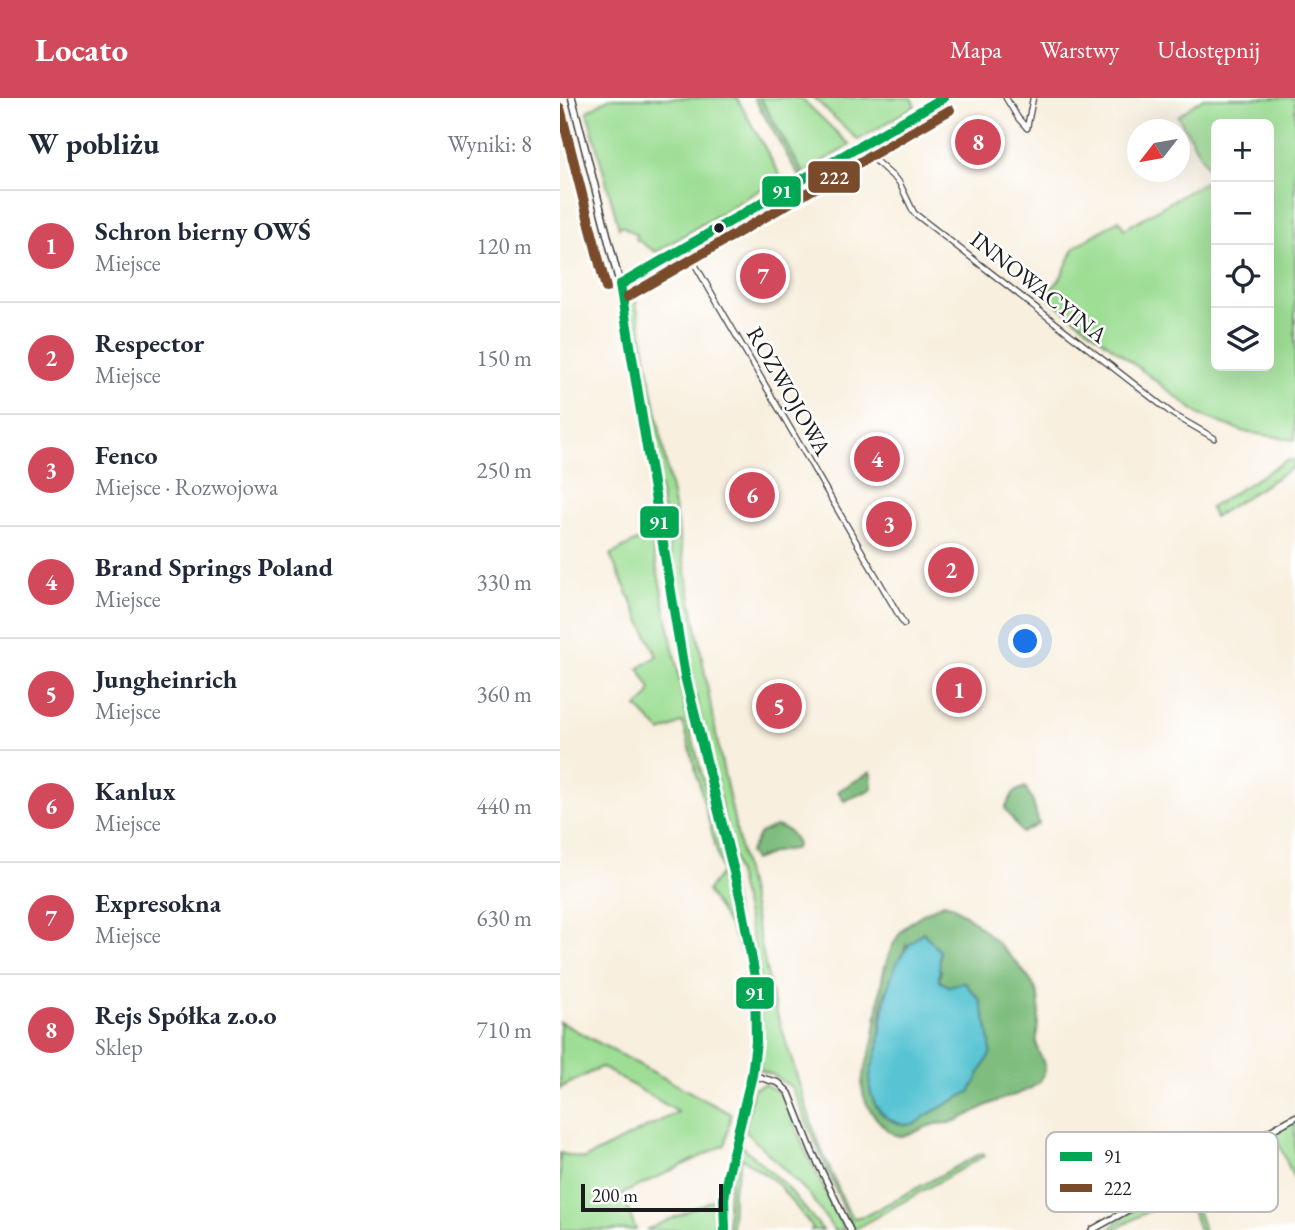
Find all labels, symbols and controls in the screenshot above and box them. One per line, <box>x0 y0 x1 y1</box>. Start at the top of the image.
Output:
text: Locato <box>35 28 128 71</box>
text: Mapa <box>950 34 1002 65</box>
text: Warstwy <box>1040 34 1119 65</box>
text: Udostępnij <box>1157 34 1260 65</box>
pin: 8 <box>955 116 1001 168</box>
north arrow <box>1127 119 1190 182</box>
map controls <box>1211 119 1274 371</box>
button: + <box>1211 119 1274 182</box>
text: W pobliżu <box>28 124 159 163</box>
text: Wyniki: 8 <box>448 129 532 159</box>
line badge: 222 <box>807 160 861 194</box>
text: 222 <box>819 165 849 190</box>
line badge: 91 <box>761 175 802 208</box>
text: 91 <box>772 179 792 204</box>
button: − <box>1211 182 1274 245</box>
text: Schron bierny OWŚ <box>95 214 311 248</box>
unlabelled marker <box>712 221 726 235</box>
street label: INNOWACYJNA <box>964 224 1114 351</box>
text: 1 <box>45 231 57 261</box>
text: 120 m <box>476 231 532 261</box>
button: locate <box>1211 245 1274 308</box>
text: Miejsce <box>95 248 161 278</box>
pin: 7 <box>740 250 786 302</box>
button: layers <box>1211 308 1274 371</box>
street label: ROZWOJOWA <box>740 321 839 462</box>
text: Respector <box>95 326 204 360</box>
text: 2 <box>45 343 57 373</box>
text: 150 m <box>476 343 532 373</box>
text: Miejsce <box>95 360 161 390</box>
pin: 4 <box>854 433 900 485</box>
text: Fenco <box>95 438 158 472</box>
text: 3 <box>45 455 57 485</box>
text: 250 m <box>476 455 532 485</box>
pin: 6 <box>729 469 775 521</box>
text: Miejsce · Rozwojowa <box>95 472 278 502</box>
pin: 3 <box>866 498 912 550</box>
line badge: 91 <box>639 505 680 539</box>
text: 91 <box>649 510 669 535</box>
pin: 2 <box>928 544 974 596</box>
text: Brand Springs Poland <box>95 550 333 584</box>
text: 4 <box>45 567 57 597</box>
text: 330 m <box>476 567 532 597</box>
text: Miejsce <box>95 584 161 614</box>
your location <box>1008 624 1042 658</box>
text: Jungheinrich <box>95 662 237 696</box>
pin: 1 <box>936 664 982 716</box>
text: 5 <box>45 679 57 709</box>
text: 360 m <box>476 679 532 709</box>
pin: 5 <box>756 680 802 732</box>
text: Miejsce <box>95 696 161 726</box>
text: Kanlux <box>95 774 176 808</box>
text: 6 <box>45 791 57 821</box>
text: 440 m <box>476 791 532 821</box>
text: Miejsce <box>95 808 161 838</box>
text: Expresokna <box>95 886 221 920</box>
text: 7 <box>45 903 57 933</box>
text: 630 m <box>476 903 532 933</box>
text: Miejsce <box>95 920 161 950</box>
line badge: 91 <box>735 976 775 1010</box>
text: 91 <box>745 981 765 1006</box>
text: Rejs Spółka z.o.o <box>95 998 277 1032</box>
text: 8 <box>45 1015 57 1045</box>
text: 710 m <box>476 1015 532 1045</box>
text: Sklep <box>95 1032 143 1062</box>
legend <box>1046 1132 1278 1212</box>
text: 91 <box>1104 1144 1122 1169</box>
text: 222 <box>1104 1176 1131 1201</box>
scale bar <box>581 1181 723 1213</box>
text: 200 m <box>592 1183 638 1208</box>

